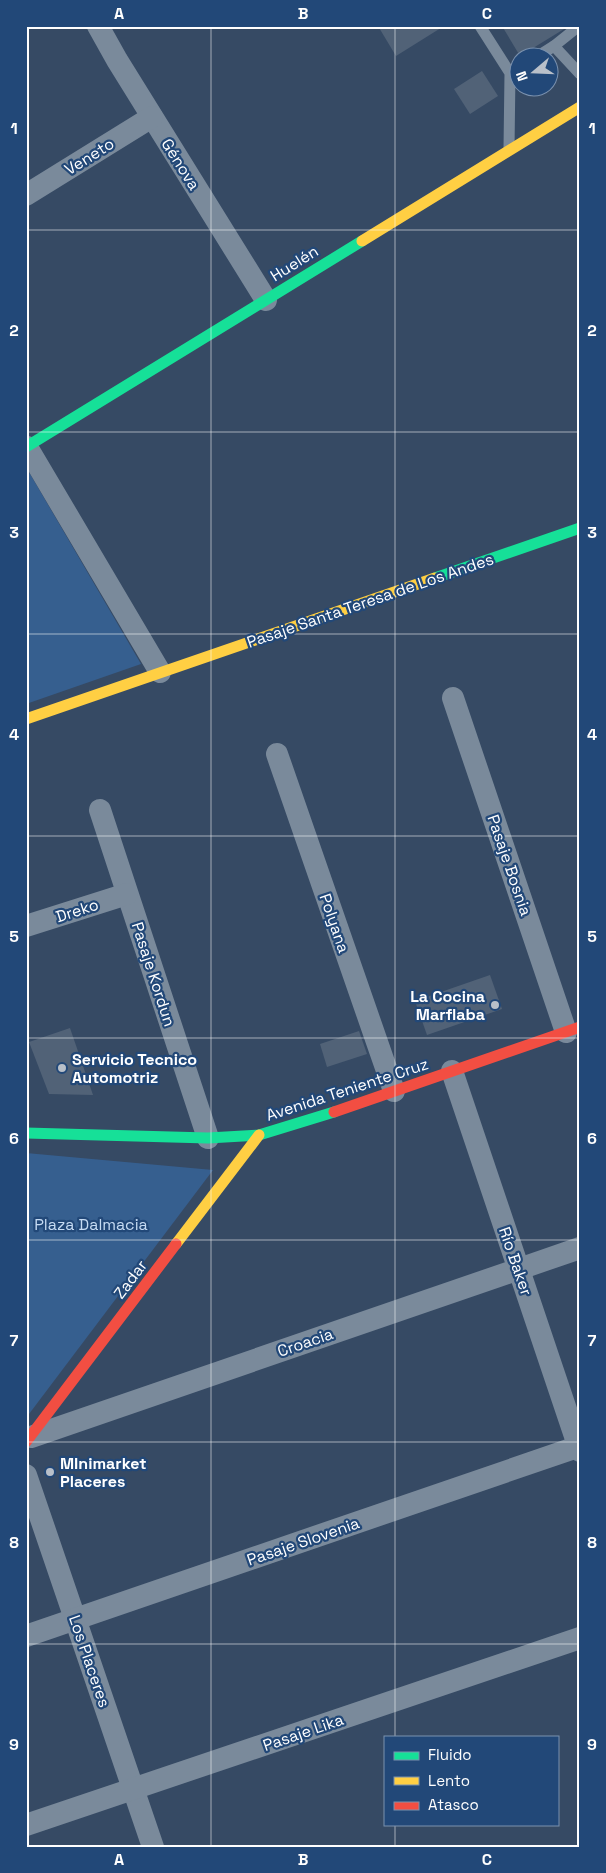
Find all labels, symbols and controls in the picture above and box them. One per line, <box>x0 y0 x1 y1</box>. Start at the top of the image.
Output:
text: A <box>114 3 124 24</box>
text: B <box>298 3 308 24</box>
text: C <box>482 3 492 24</box>
north arrow <box>508 48 558 98</box>
text: N <box>512 69 532 84</box>
text: 1 <box>10 118 18 139</box>
text: 1 <box>588 118 596 139</box>
street label: Veneto <box>60 133 118 180</box>
street label: Génova <box>157 135 205 194</box>
street label: Huelén <box>266 240 322 286</box>
text: 2 <box>9 320 19 341</box>
text: 2 <box>587 320 597 341</box>
text: 3 <box>9 522 19 543</box>
text: 3 <box>587 522 597 543</box>
street label: Pasaje Santa Teresa de Los Andes <box>244 548 496 653</box>
text: 4 <box>9 724 19 745</box>
text: 4 <box>587 724 597 745</box>
street label: Pasaje Bosnia <box>482 812 537 918</box>
street label: Polyana <box>315 891 354 956</box>
street label: Dreko <box>53 894 101 927</box>
street label: Pasaje Kordun <box>127 919 180 1029</box>
text: 5 <box>9 926 19 947</box>
text: 5 <box>587 926 597 947</box>
place label: La Cocina Marflaba <box>410 986 485 1025</box>
marker: La Cocina Marflaba <box>489 999 501 1011</box>
place label: Servicio Tecnico Automotriz <box>72 1049 197 1088</box>
street label: Avenida Teniente Cruz <box>263 1053 431 1126</box>
marker: Servicio Tecnico Automotriz <box>56 1062 68 1074</box>
text: 6 <box>9 1128 19 1149</box>
text: 6 <box>587 1128 597 1149</box>
park label: Plaza Dalmacia <box>34 1214 148 1235</box>
street label: Río Baker <box>494 1224 537 1298</box>
street label: Zadar <box>109 1256 152 1303</box>
street label: Croacia <box>275 1323 336 1362</box>
text: 7 <box>10 1330 19 1351</box>
text: 7 <box>588 1330 597 1351</box>
place label: MInimarket Placeres <box>60 1453 147 1492</box>
marker: MInimarket Placeres <box>44 1466 56 1478</box>
street label: Pasaje Slovenia <box>244 1512 362 1571</box>
text: 8 <box>9 1532 19 1553</box>
text: 8 <box>587 1532 597 1553</box>
street label: Los Placeres <box>64 1612 115 1710</box>
street label: Pasaje Lika <box>260 1709 346 1756</box>
text: 9 <box>9 1734 19 1755</box>
text: 9 <box>587 1734 597 1755</box>
legend <box>384 1736 558 1826</box>
text: Fluido <box>428 1745 472 1764</box>
text: Lento <box>428 1771 470 1790</box>
text: Atasco <box>428 1795 479 1814</box>
text: A <box>114 1849 124 1870</box>
text: B <box>298 1849 308 1870</box>
text: C <box>482 1849 492 1870</box>

